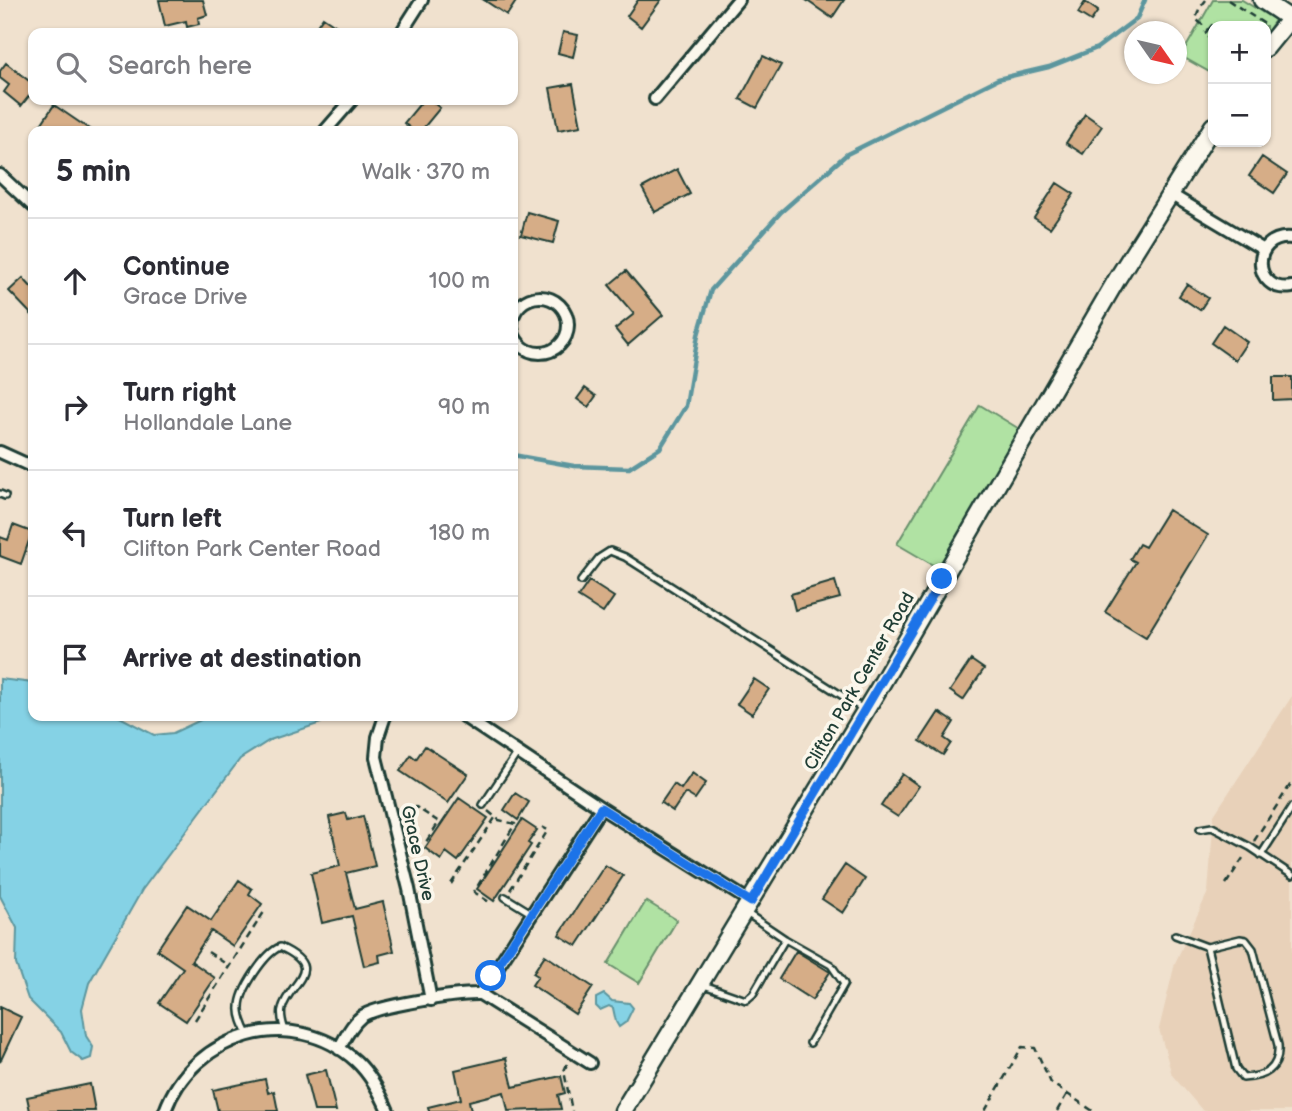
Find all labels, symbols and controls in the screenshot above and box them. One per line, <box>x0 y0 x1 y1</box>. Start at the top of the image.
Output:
north arrow <box>1124 21 1187 84</box>
map controls <box>1208 21 1271 147</box>
button: + <box>1208 21 1271 84</box>
search box <box>28 28 518 105</box>
icon: search <box>52 48 90 86</box>
text: Search here <box>108 51 252 82</box>
button: − <box>1208 84 1271 147</box>
text: 5 min <box>56 154 131 190</box>
text: Walk · 370 m <box>362 158 490 186</box>
text: Continue <box>123 252 230 283</box>
icon: ahead <box>56 262 94 300</box>
text: 100 m <box>429 267 490 295</box>
text: Grace Drive <box>123 283 247 311</box>
text: Turn right <box>123 378 236 409</box>
icon: right <box>56 388 94 426</box>
text: 90 m <box>438 393 490 421</box>
text: Hollandale Lane <box>123 409 292 437</box>
text: Turn left <box>123 504 222 535</box>
icon: left <box>56 514 94 552</box>
text: 180 m <box>429 519 490 547</box>
text: Clifton Park Center Road <box>123 535 381 563</box>
route end <box>926 563 957 594</box>
street label: Clifton Park Center Road <box>800 589 919 774</box>
icon: arrive <box>56 640 94 678</box>
text: Arrive at destination <box>123 644 362 675</box>
street label: Grace Drive <box>396 803 439 903</box>
route start <box>475 960 506 991</box>

